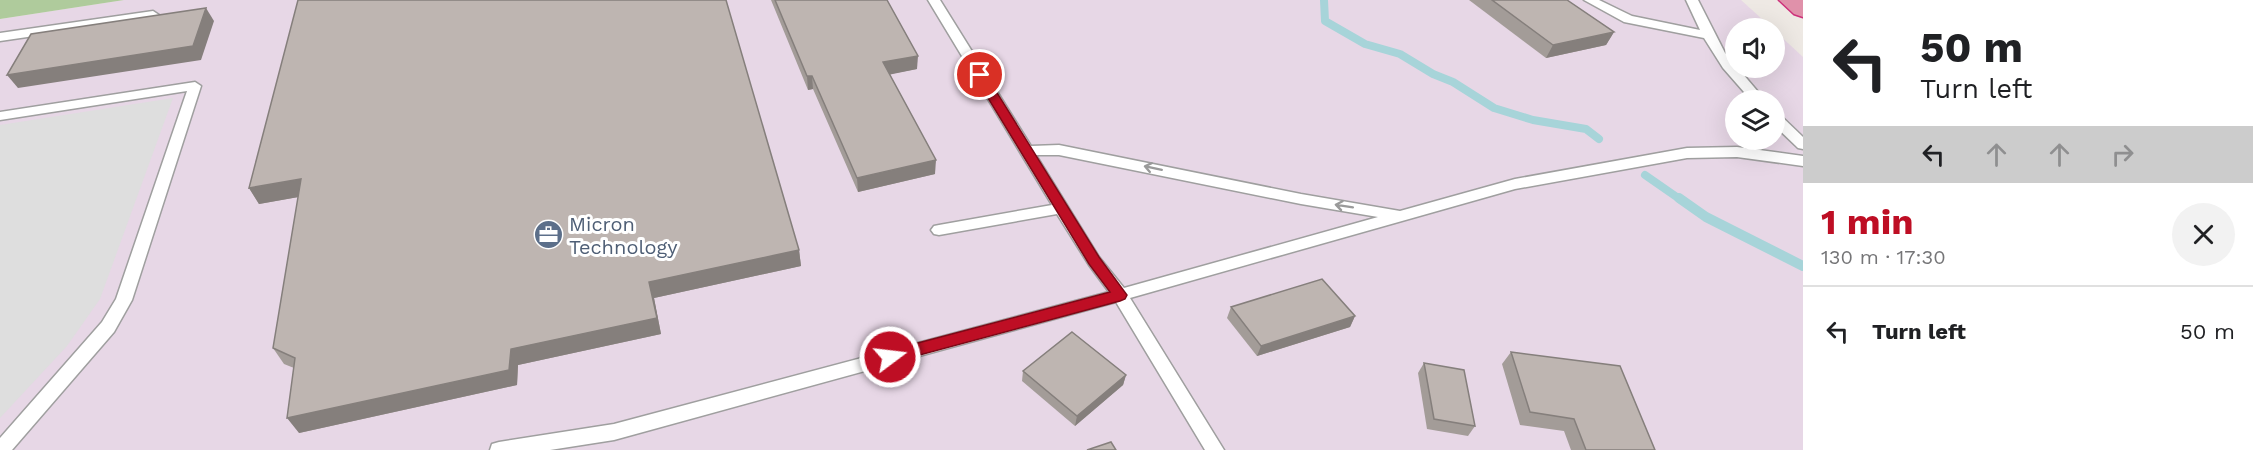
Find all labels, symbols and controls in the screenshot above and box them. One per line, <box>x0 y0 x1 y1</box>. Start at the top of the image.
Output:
map controls <box>1725 18 1785 150</box>
button: sound <box>1725 18 1785 78</box>
text: 50 m <box>1920 23 2023 72</box>
icon: left <box>1821 24 1899 102</box>
pin <box>954 49 1005 100</box>
icon: arrive <box>963 58 996 91</box>
text: Turn left <box>1920 73 2032 105</box>
button: layers <box>1725 90 1785 150</box>
icon: left <box>1917 138 1950 171</box>
icon: ahead <box>1980 138 2013 171</box>
icon: ahead <box>2043 138 2076 171</box>
icon: right <box>2106 138 2139 171</box>
one-way arrow <box>1144 162 1163 173</box>
one-way arrow <box>1335 200 1355 211</box>
text: 1 min <box>1821 201 1913 243</box>
button: close <box>2172 203 2235 266</box>
place label: Micron Technology <box>569 212 678 259</box>
office icon: Micron Technology <box>532 219 564 251</box>
text: 130 m · 17:30 <box>1821 245 1946 269</box>
icon: left <box>1821 315 1854 348</box>
text: Turn left <box>1872 319 1966 344</box>
text: 50 m <box>2180 319 2235 344</box>
position arrow <box>858 325 922 389</box>

